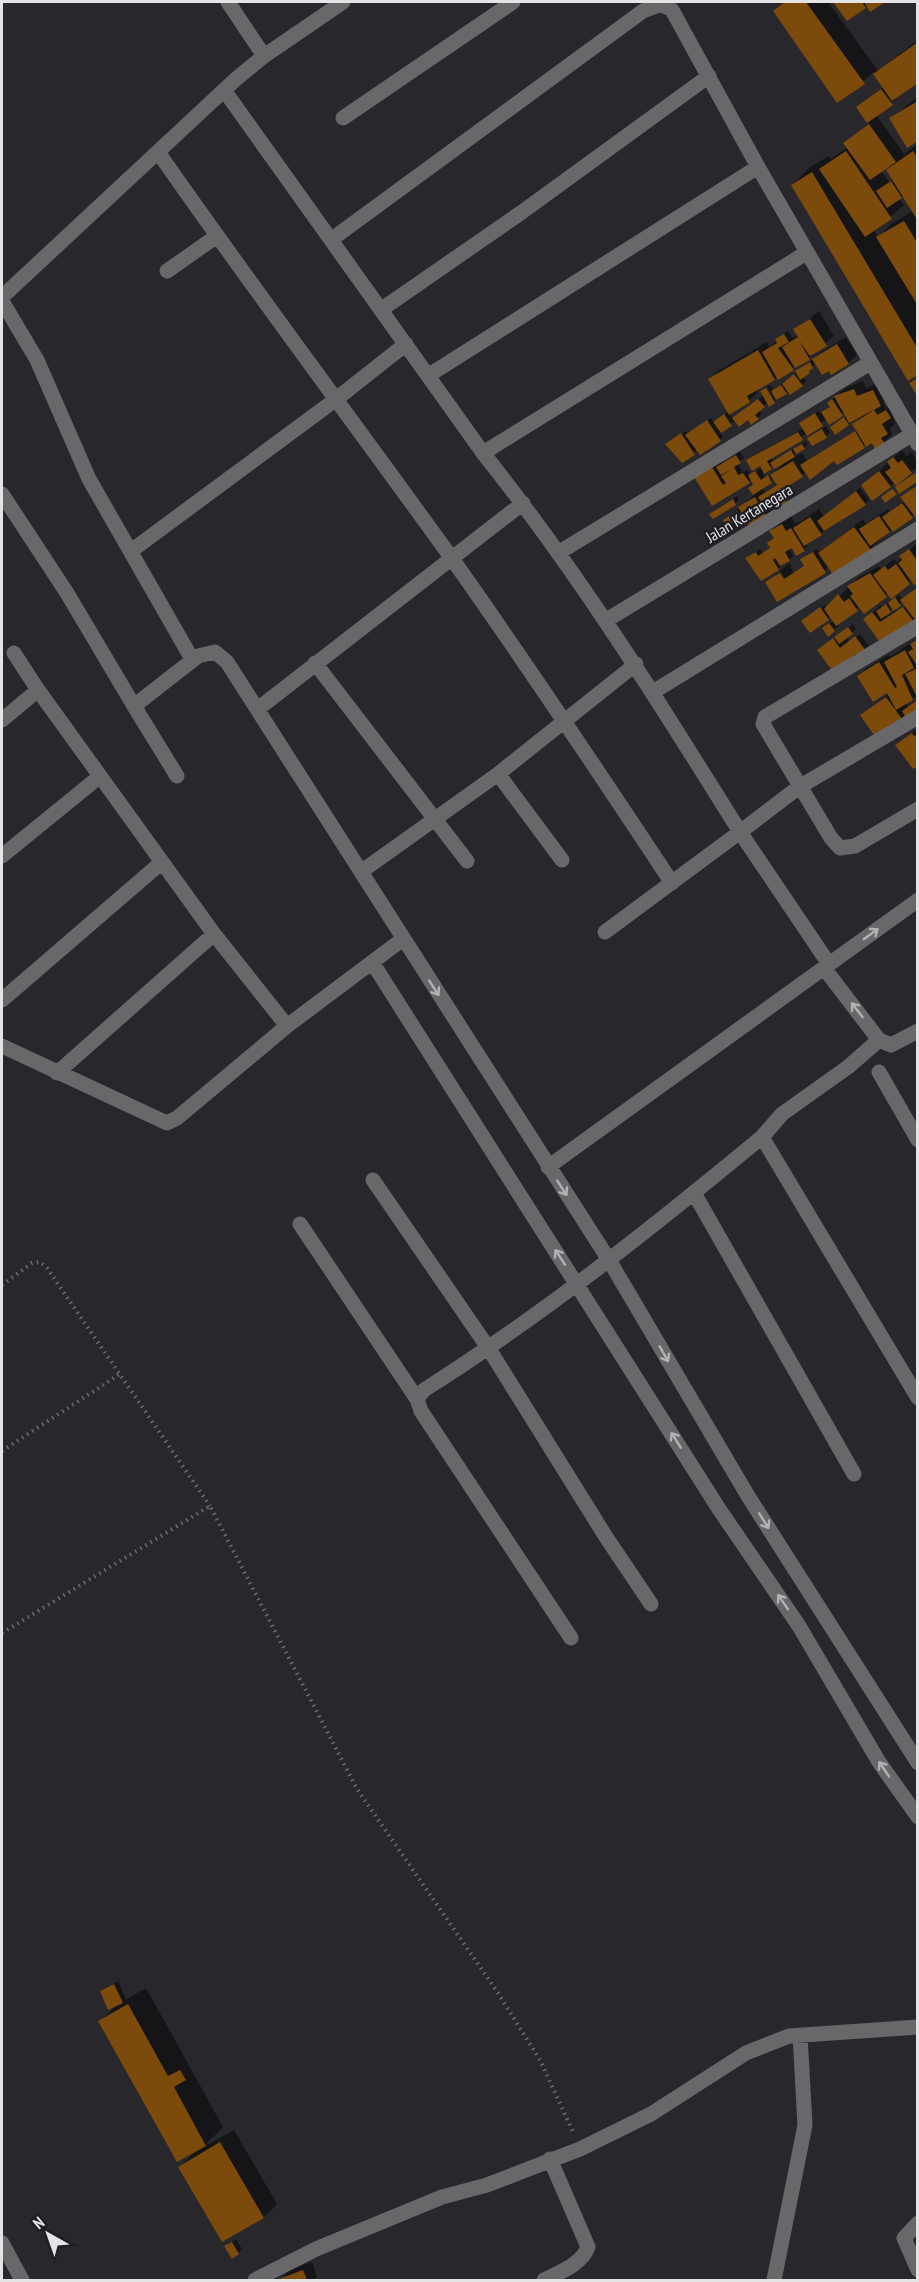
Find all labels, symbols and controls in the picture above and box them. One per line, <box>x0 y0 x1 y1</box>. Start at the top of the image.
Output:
street label: Jalan Kertanegara <box>701 479 796 547</box>
one-way arrow <box>862 928 878 940</box>
one-way arrow <box>429 979 441 996</box>
one-way arrow <box>851 1003 863 1019</box>
one-way arrow <box>556 1179 568 1195</box>
one-way arrow <box>554 1249 566 1266</box>
one-way arrow <box>659 1345 671 1362</box>
one-way arrow <box>669 1432 681 1449</box>
one-way arrow <box>758 1512 770 1529</box>
one-way arrow <box>777 1595 789 1611</box>
one-way arrow <box>878 1761 890 1778</box>
north arrow <box>18 2204 78 2264</box>
text: N <box>29 2212 48 2233</box>

